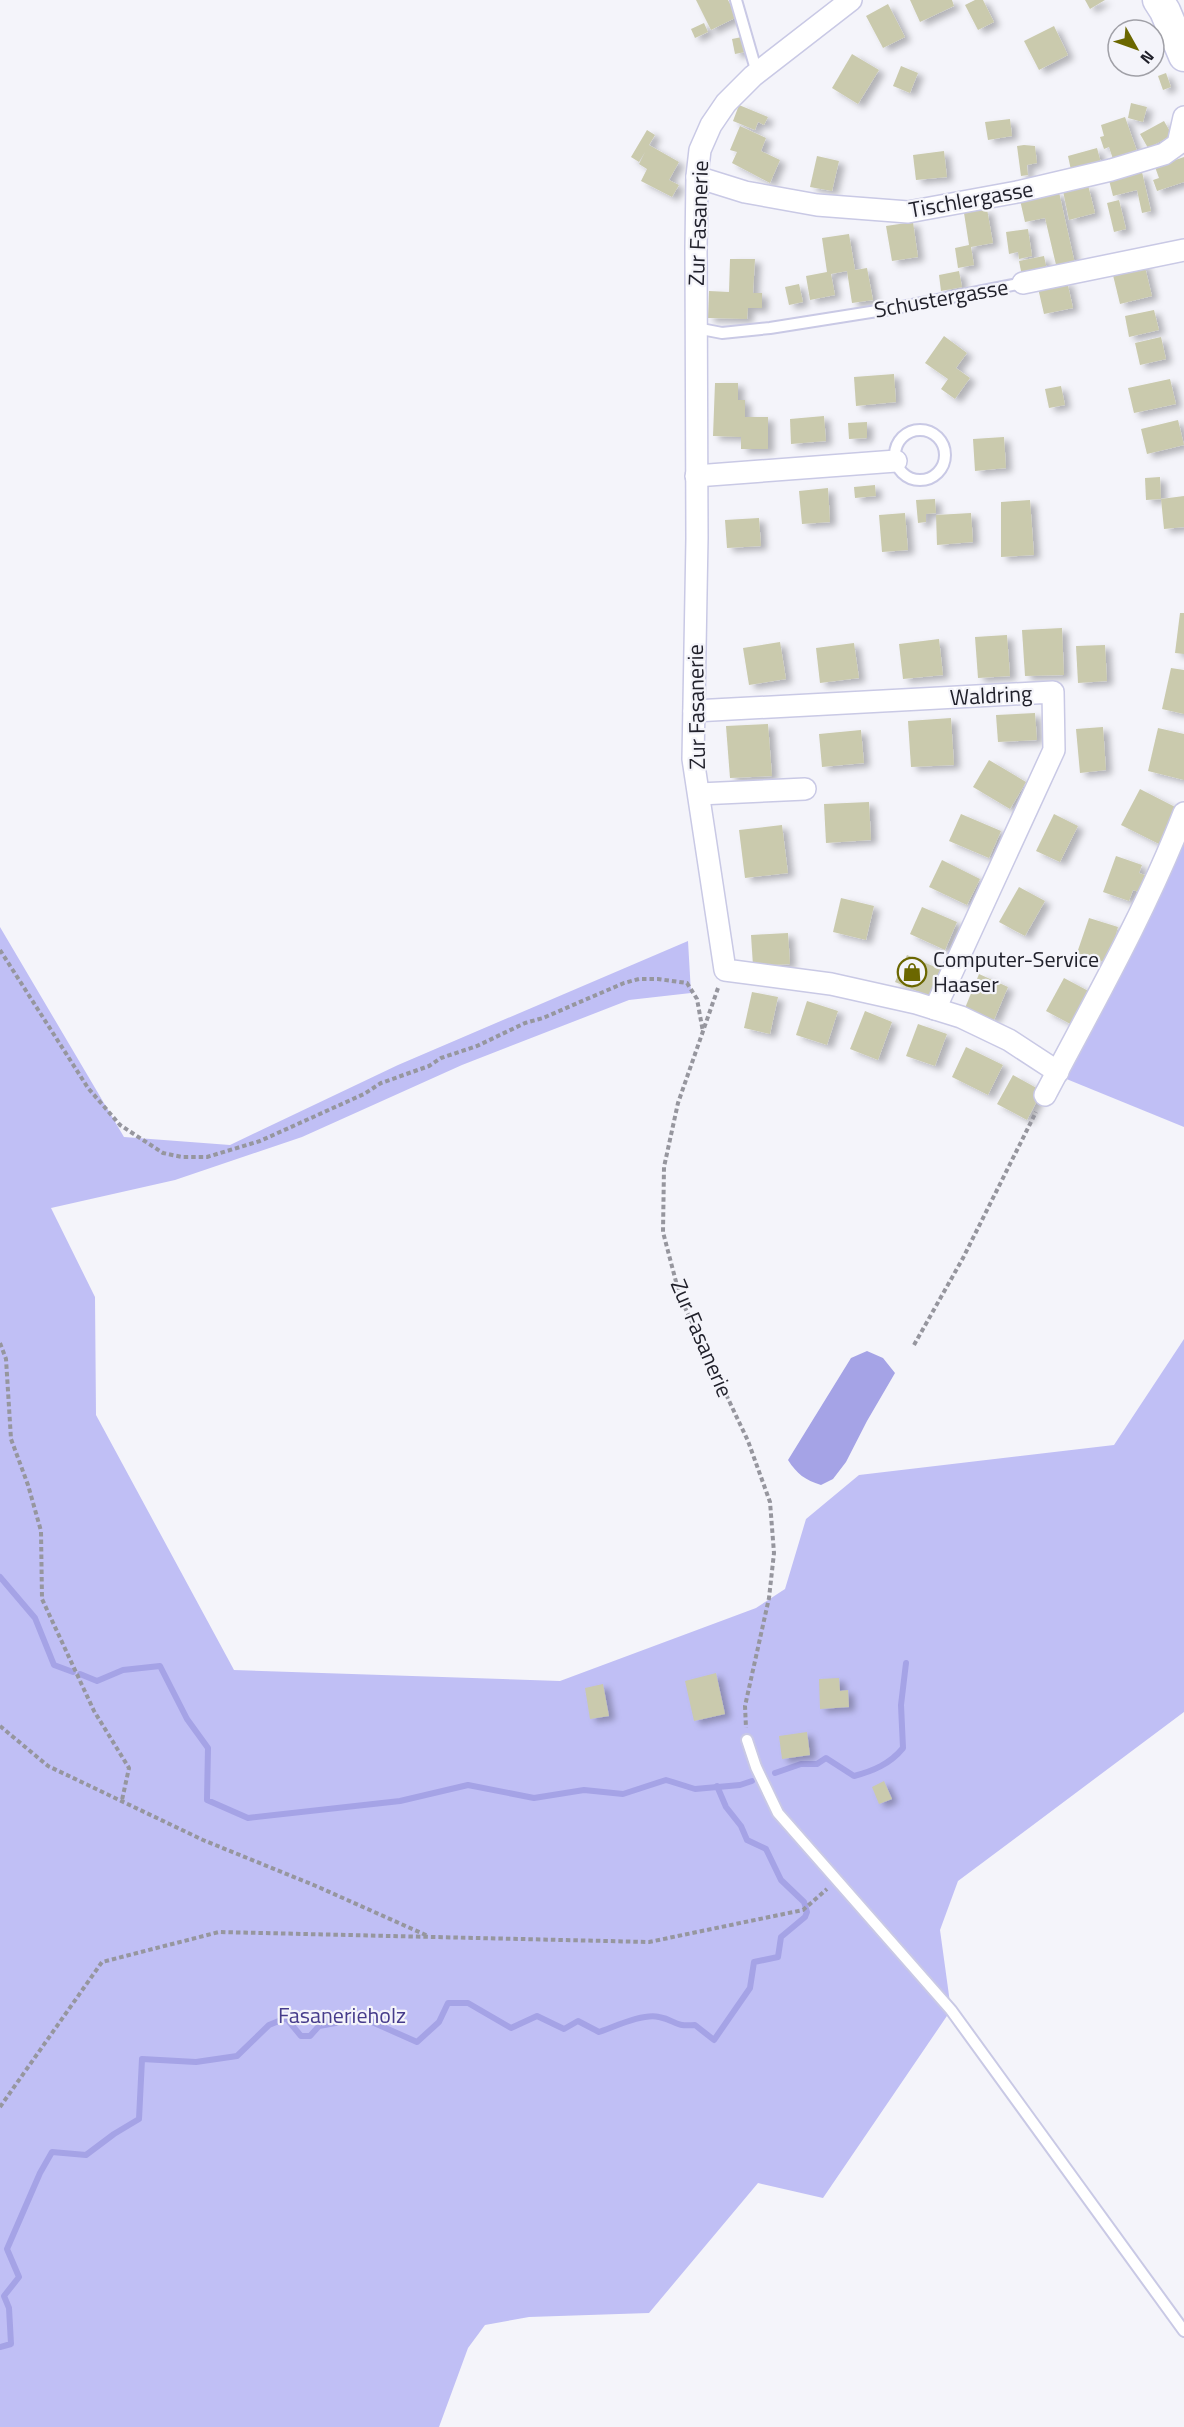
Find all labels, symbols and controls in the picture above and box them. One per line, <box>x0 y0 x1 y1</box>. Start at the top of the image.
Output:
north arrow <box>1106 18 1166 78</box>
text: N <box>1135 46 1160 70</box>
street label: Zur Fasanerie <box>679 160 717 286</box>
street label: Tischlergasse <box>906 171 1036 227</box>
street label: Schustergasse <box>871 269 1011 327</box>
street label: Zur Fasanerie <box>678 644 714 770</box>
street label: Waldring <box>949 676 1033 714</box>
place label: Computer-Service Haaser <box>933 942 1099 1001</box>
shop icon: Computer-Service Haaser <box>896 956 928 988</box>
street label: Zur Fasanerie <box>662 1274 742 1402</box>
park label: Fasanerieholz <box>278 1998 406 2032</box>

